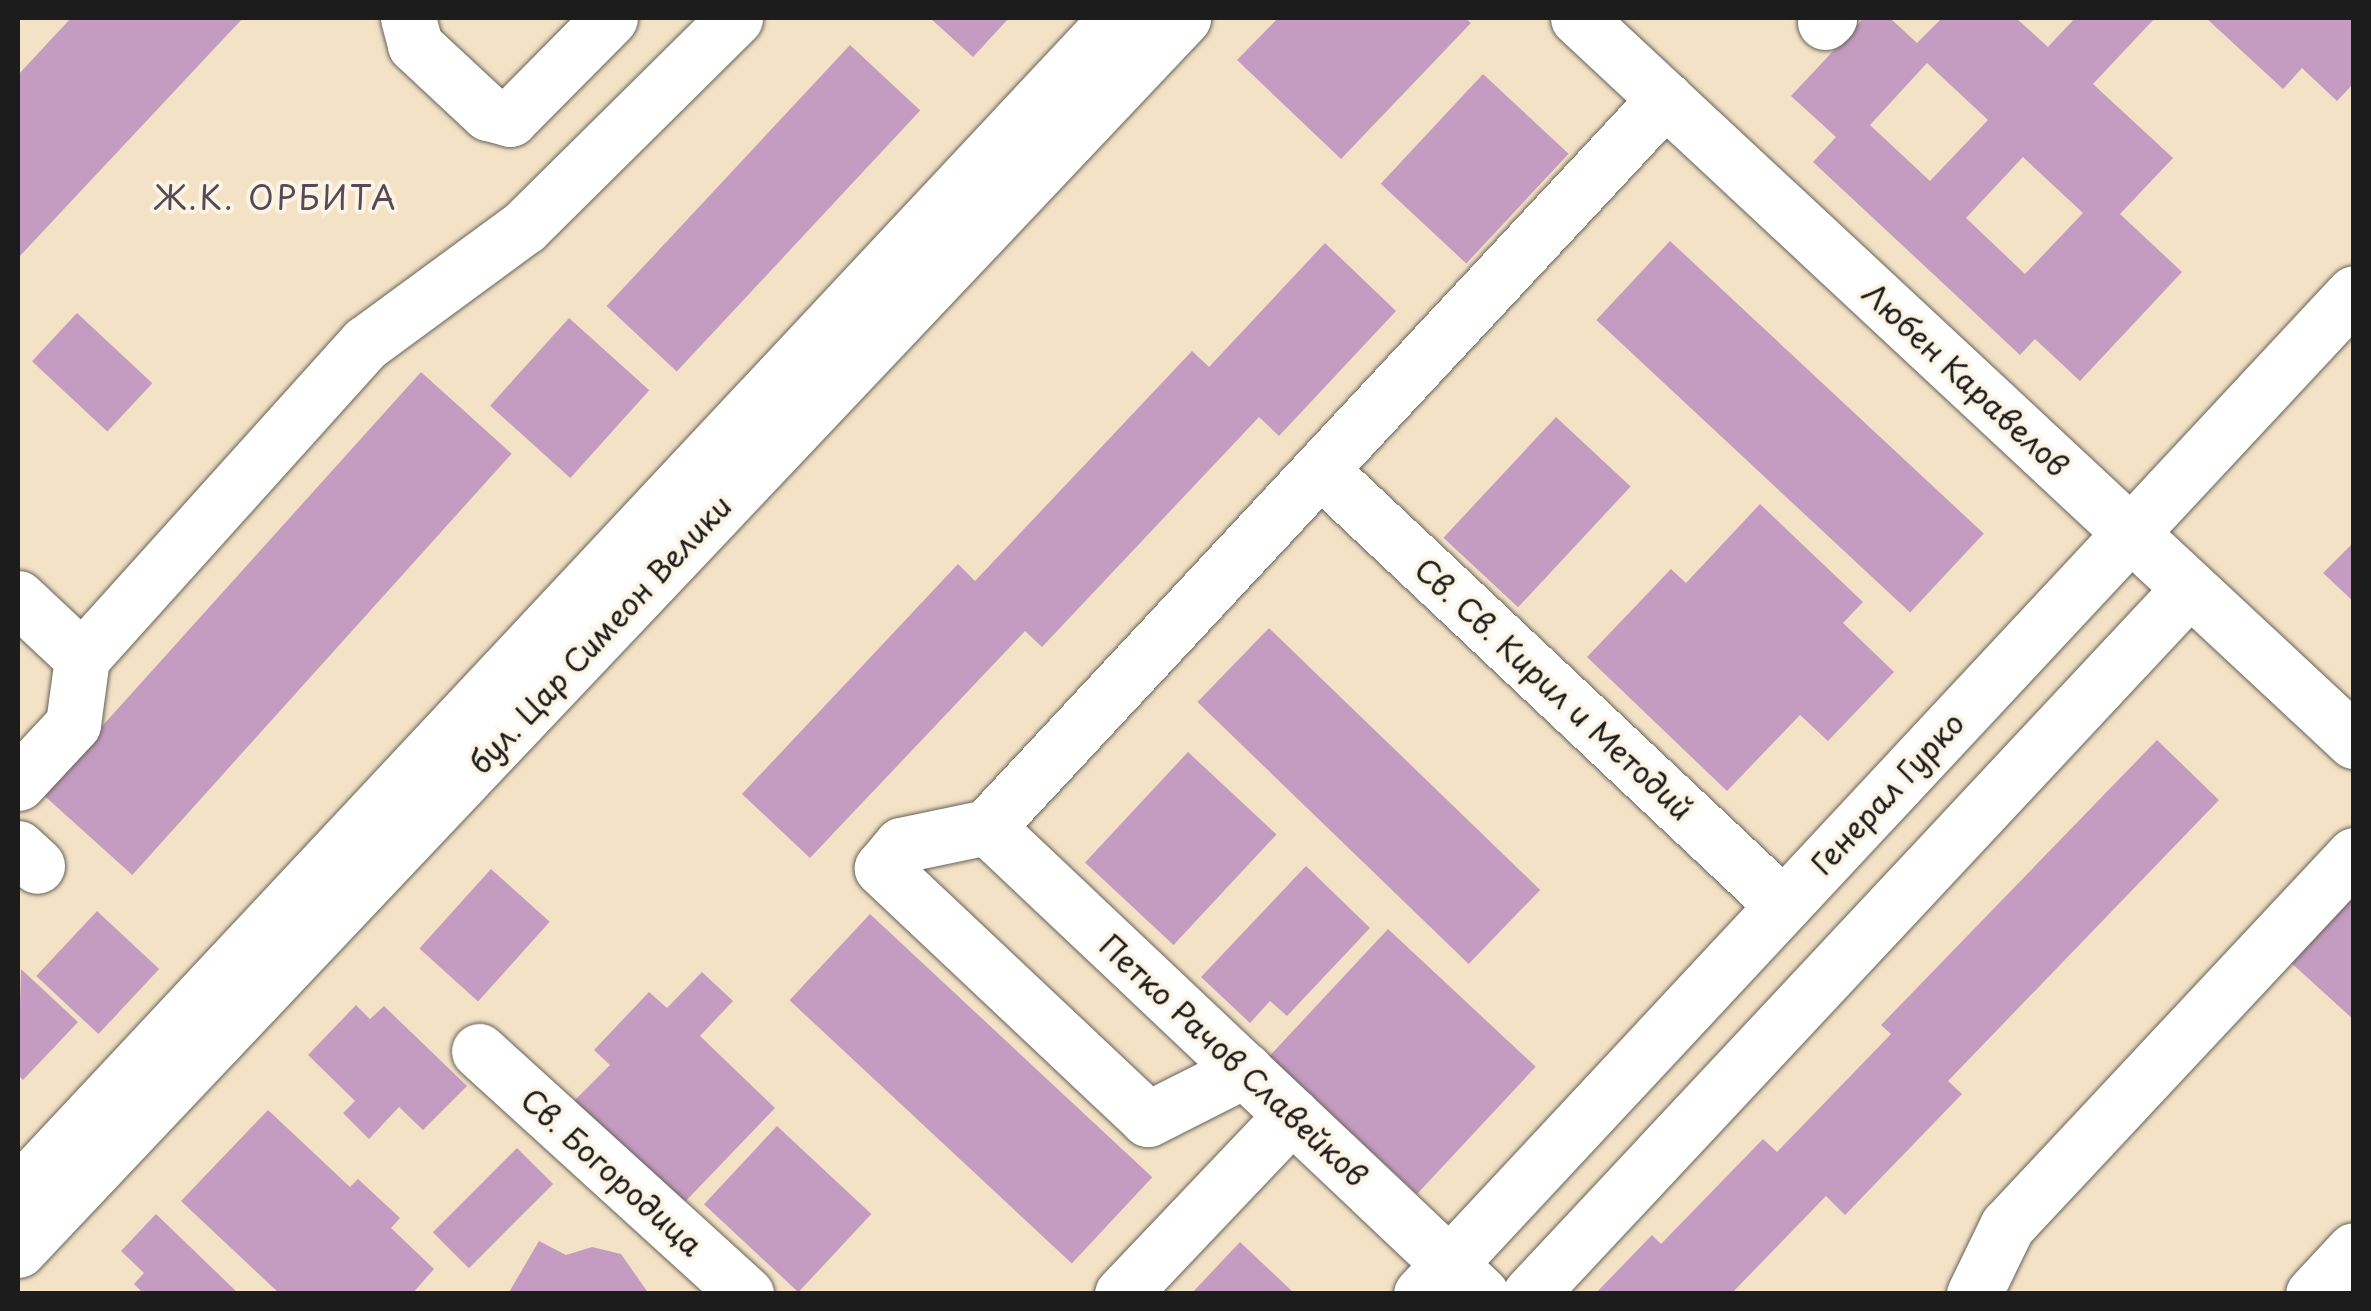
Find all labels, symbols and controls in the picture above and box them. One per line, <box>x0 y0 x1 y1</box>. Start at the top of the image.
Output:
district label: Ж.К. ОРБИТА <box>155 178 397 216</box>
street label: Любен Каравелов <box>1856 274 2076 484</box>
street label: бул. Цар Симеон Велики <box>461 486 739 782</box>
street label: Св. Св. Кирил и Методий <box>1407 550 1701 828</box>
street label: Генерал Гурко <box>1803 705 1971 881</box>
street label: Петко Рачов Славейков <box>1092 926 1376 1194</box>
street label: Св. Богородица <box>514 1081 710 1263</box>

